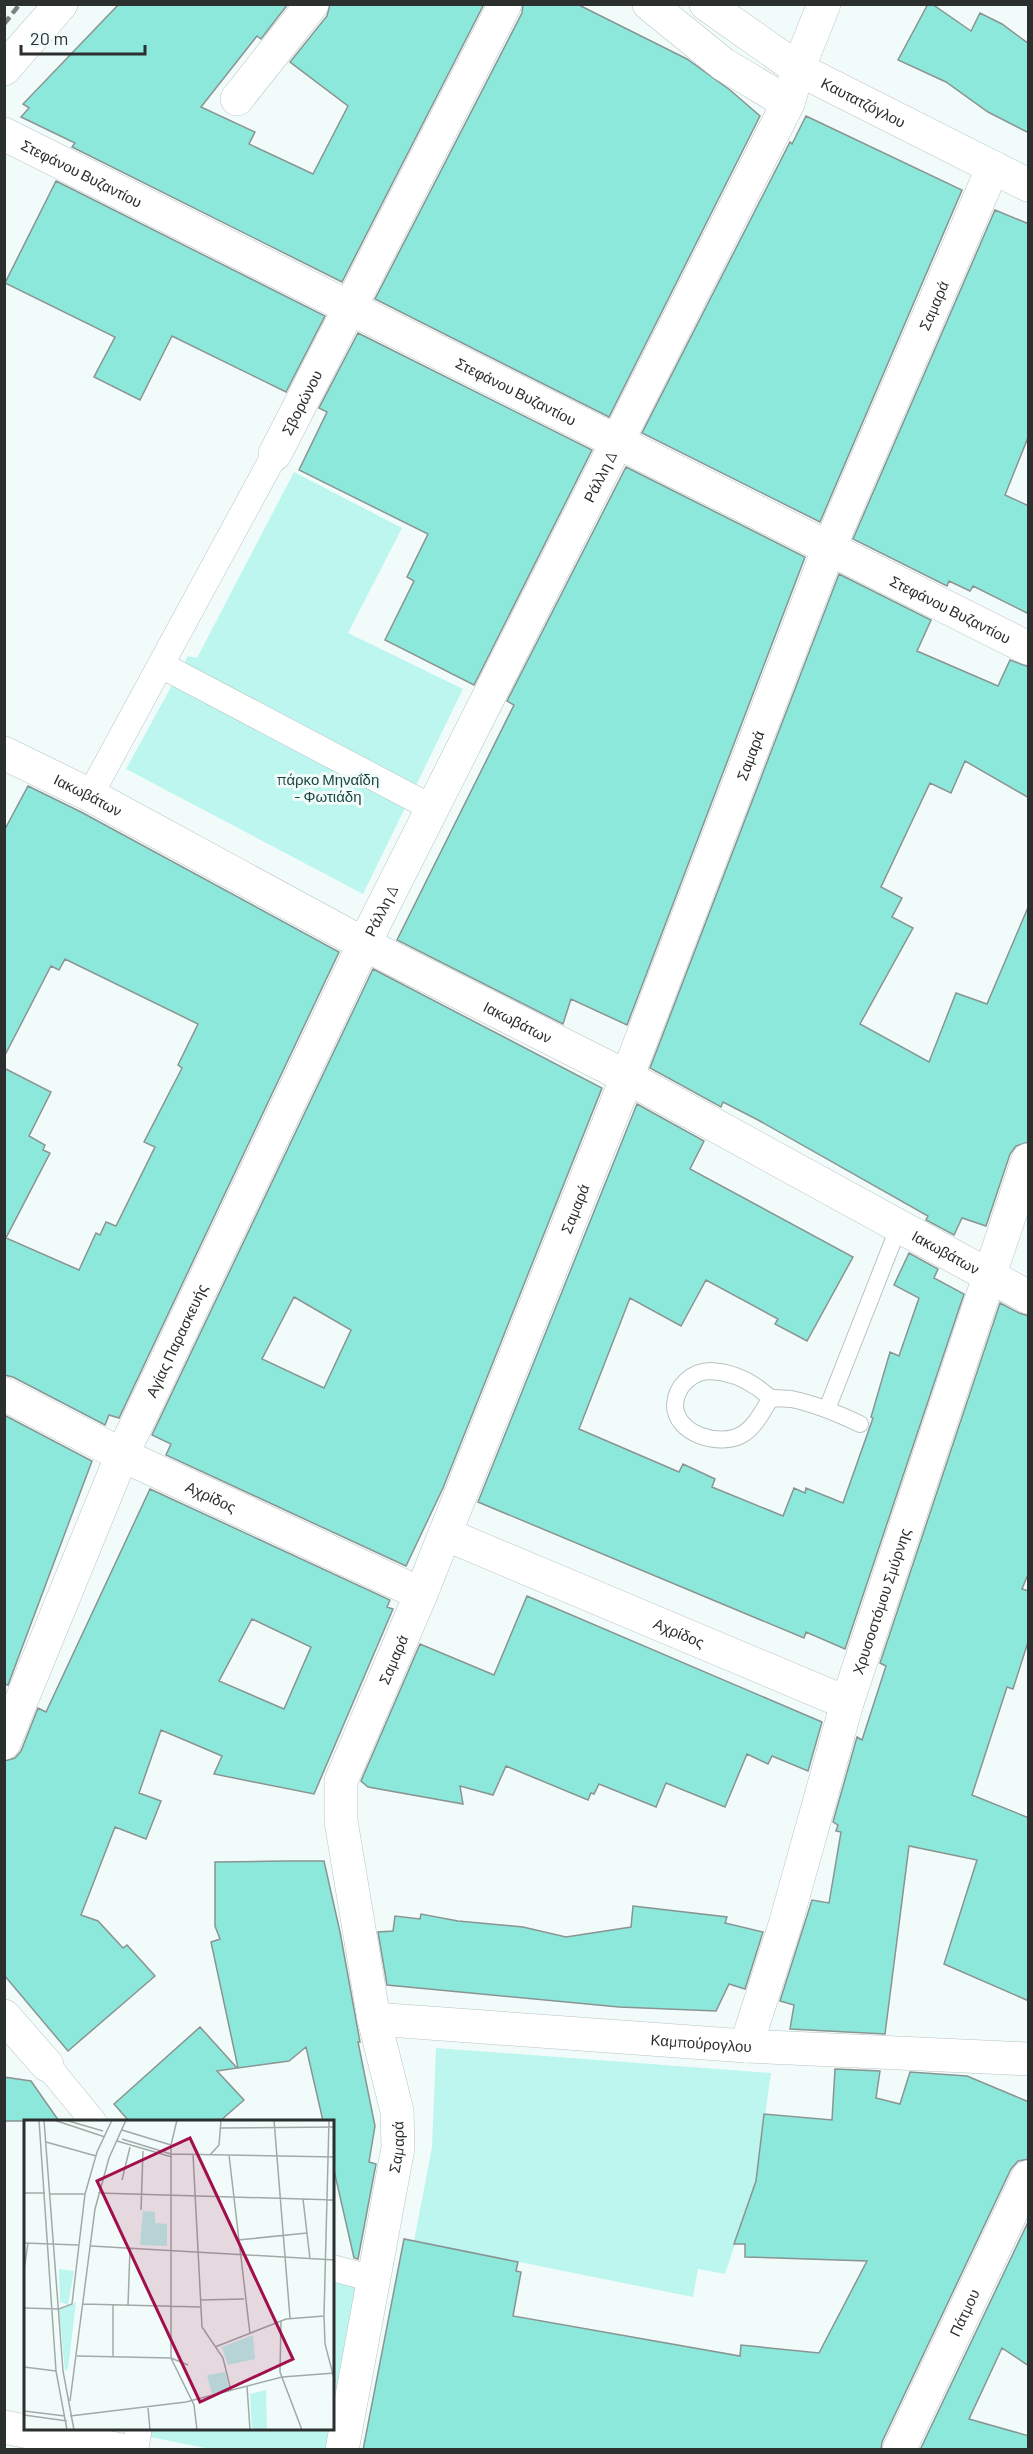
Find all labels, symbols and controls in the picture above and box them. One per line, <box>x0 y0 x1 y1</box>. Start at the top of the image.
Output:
scale bar <box>21 18 146 56</box>
text: 20 m <box>30 27 68 49</box>
street label: Καυτατζόγλου <box>818 73 909 131</box>
street label: Στεφάνου Βυζαντίου <box>19 135 145 211</box>
street label: Σαμαρά <box>915 278 952 333</box>
street label: Στεφάνου Βυζαντίου <box>453 353 579 429</box>
street label: Σβορώνου <box>277 367 325 438</box>
street label: Ράλλη Δ <box>579 448 620 505</box>
street label: Στεφάνου Βυζαντίου <box>887 571 1014 647</box>
street label: Σαμαρά <box>732 727 768 783</box>
street label: Ιακωβάτων <box>51 770 125 820</box>
park label: πάρκο Μηναΐδη - Φωτιάδη <box>277 770 379 805</box>
street label: Ράλλη Δ <box>360 882 401 939</box>
street label: Ιακωβάτων <box>481 997 555 1047</box>
street label: Σαμαρά <box>557 1181 593 1236</box>
street label: Ιακωβάτων <box>909 1226 983 1278</box>
street label: Αγίας Παρασκευής <box>142 1281 211 1400</box>
street label: Αχρίδος <box>183 1477 239 1516</box>
street label: Χρυσοστόμου Σμύρνης <box>848 1526 914 1677</box>
street label: Αχρίδος <box>651 1614 707 1651</box>
street label: Σαμαρά <box>375 1632 412 1687</box>
street label: Καμπούρογλου <box>650 2030 752 2055</box>
inset map <box>24 2120 334 2430</box>
street label: Σαμαρά <box>385 2121 407 2174</box>
street label: Πάτμου <box>945 2286 983 2339</box>

